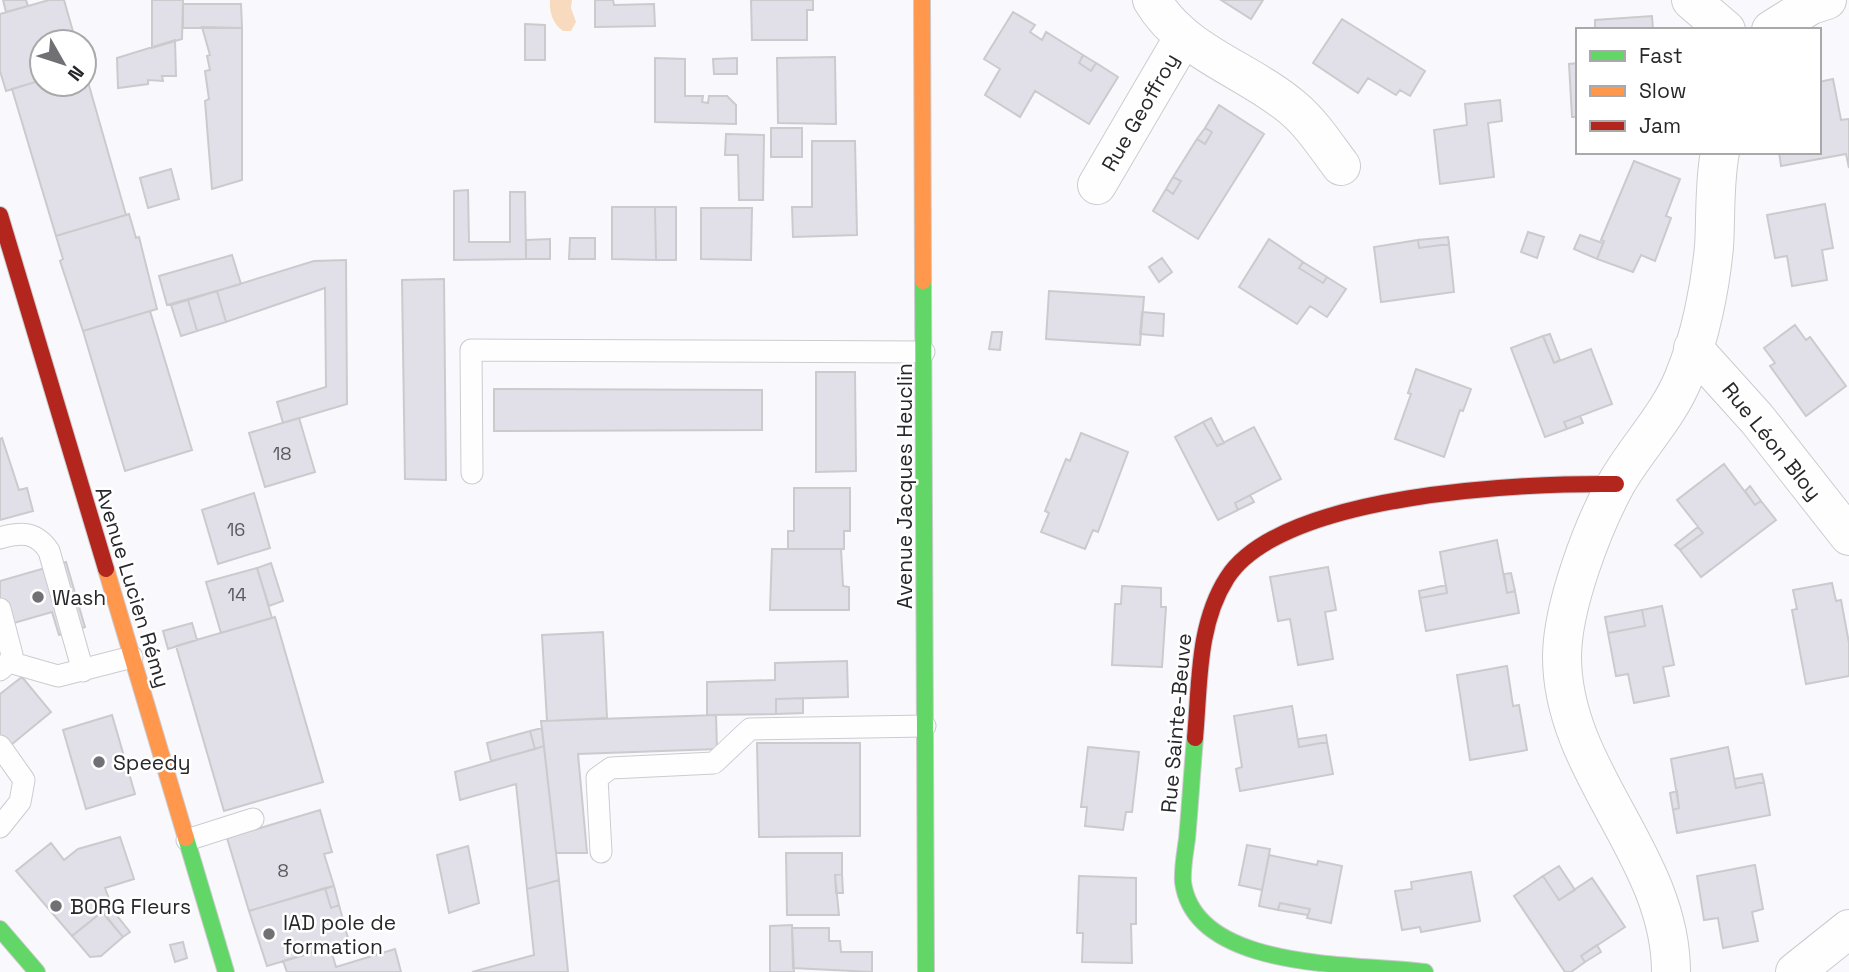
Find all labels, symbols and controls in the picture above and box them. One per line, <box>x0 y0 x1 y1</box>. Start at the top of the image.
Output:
north arrow <box>28 28 98 98</box>
legend <box>1576 28 1821 154</box>
text: Fast <box>1639 42 1683 69</box>
street label: Rue Geoffroy <box>1095 48 1185 176</box>
text: N <box>62 61 90 86</box>
text: Slow <box>1639 77 1687 104</box>
text: Jam <box>1639 112 1681 139</box>
street label: Avenue Jacques Heuclin <box>891 363 918 609</box>
street label: Rue Léon Bloy <box>1716 377 1828 505</box>
house number: 18 <box>273 442 291 465</box>
street label: Avenue Lucien Rémy <box>90 483 176 691</box>
house number: 16 <box>227 518 245 541</box>
house number: 14 <box>228 583 246 606</box>
place label: Wash <box>52 584 106 611</box>
marker: Wash <box>30 589 46 605</box>
street label: Rue Sainte-Beuve <box>1155 632 1197 814</box>
place label: Speedy <box>113 749 191 776</box>
marker: Speedy <box>91 754 107 770</box>
house number: 8 <box>277 859 289 882</box>
place label: BORG Fleurs <box>70 893 191 920</box>
marker: BORG Fleurs <box>48 898 64 914</box>
place label: IAD pole de formation <box>283 909 396 960</box>
marker: IAD pole de formation <box>261 926 277 942</box>

